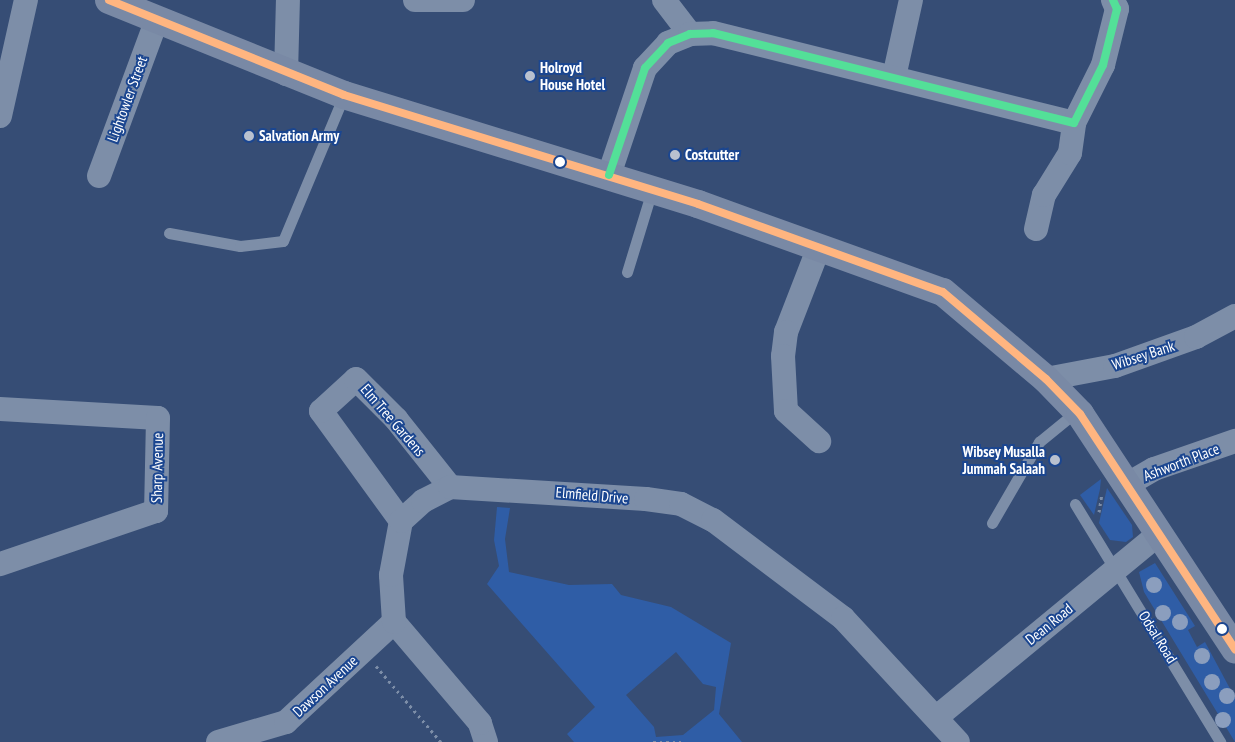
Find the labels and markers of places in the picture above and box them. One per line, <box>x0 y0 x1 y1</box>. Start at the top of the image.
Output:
place label: Holroyd House Hotel <box>540 58 605 93</box>
marker: Holroyd House Hotel <box>524 70 536 82</box>
place label: Salvation Army <box>259 127 340 145</box>
marker: Salvation Army <box>243 130 255 142</box>
place label: Costcutter <box>685 146 739 164</box>
marker: Costcutter <box>669 149 681 161</box>
unlabelled marker <box>555 157 565 167</box>
place label: Wibsey Musalla Jummah Salaah <box>962 442 1045 477</box>
marker: Wibsey Musalla Jummah Salaah <box>1049 454 1061 466</box>
unlabelled marker <box>1217 624 1227 634</box>

